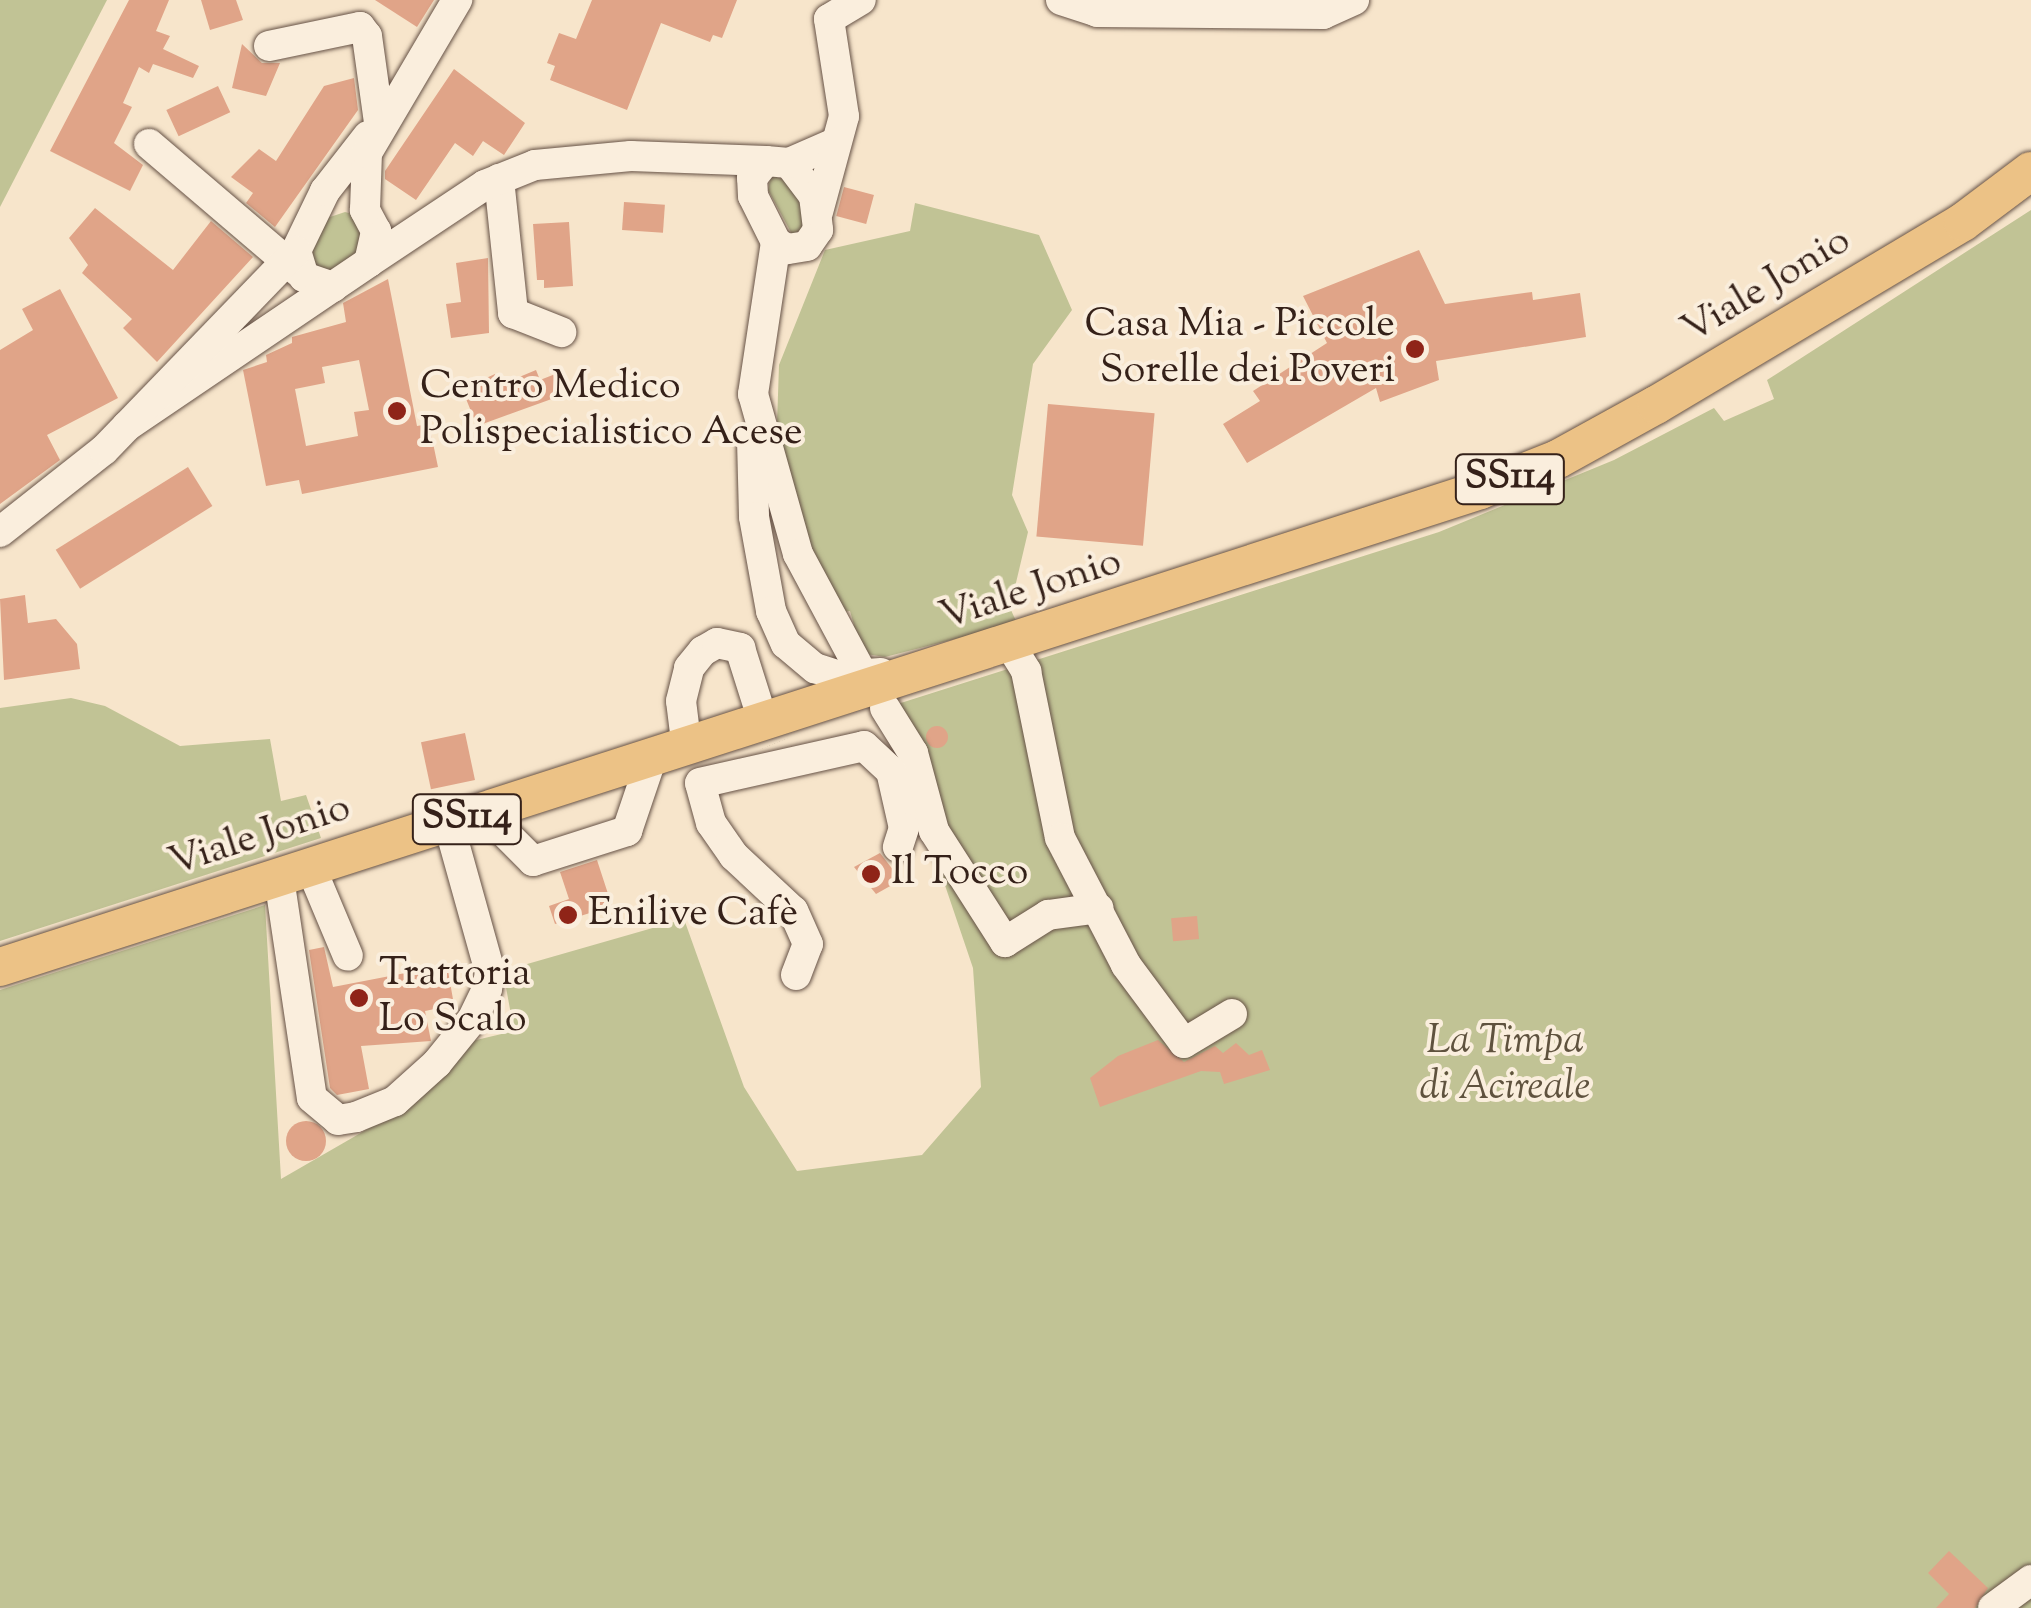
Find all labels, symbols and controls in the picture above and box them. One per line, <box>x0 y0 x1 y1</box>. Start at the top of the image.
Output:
street label: Viale Jonio <box>1674 218 1860 356</box>
place label: Casa Mia - Piccole Sorelle dei Poveri <box>1085 302 1395 396</box>
marker: Casa Mia - Piccole Sorelle dei Poveri <box>1404 338 1426 360</box>
place label: Centro Medico Polispecialistico Acese <box>420 364 803 458</box>
marker: Centro Medico Polispecialistico Acese <box>384 398 410 424</box>
road number: SS114 <box>1452 446 1568 512</box>
street label: Viale Jonio <box>934 539 1128 643</box>
street label: Viale Jonio <box>163 785 357 889</box>
road number: SS114 <box>410 786 524 852</box>
place label: Il Tocco <box>891 850 1028 898</box>
marker: Il Tocco <box>860 863 882 885</box>
place label: Enilive Cafè <box>588 891 798 939</box>
marker: Enilive Cafè <box>557 904 579 926</box>
place label: Trattoria Lo Scalo <box>379 951 531 1045</box>
marker: Trattoria Lo Scalo <box>348 987 370 1009</box>
park label: La Timpa di Acireale <box>1420 1019 1590 1113</box>

